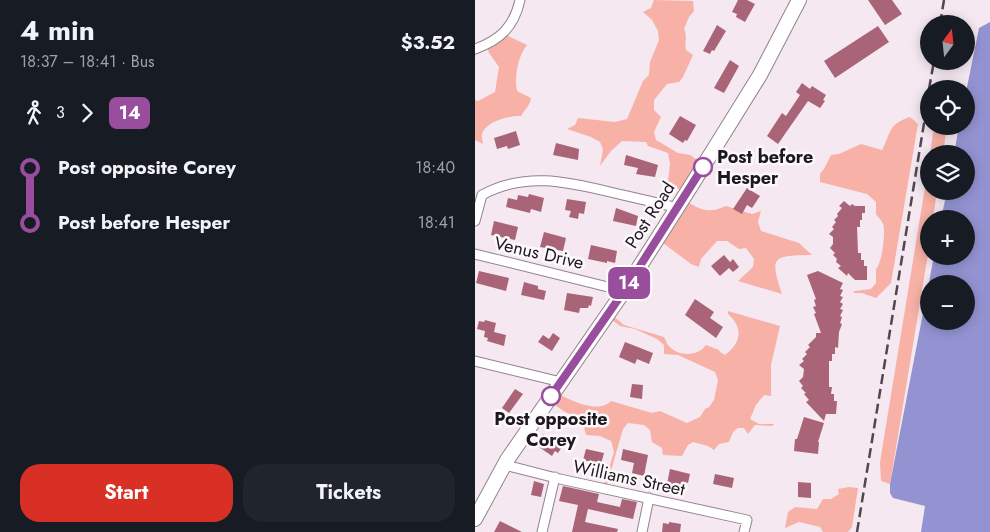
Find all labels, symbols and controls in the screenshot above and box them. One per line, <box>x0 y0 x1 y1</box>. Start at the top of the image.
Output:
text: 4 min <box>20 10 95 51</box>
north arrow <box>920 15 975 70</box>
map controls <box>920 15 975 330</box>
text: $3.52 <box>401 29 455 56</box>
text: 18:37 – 18:41 · Bus <box>20 50 155 73</box>
button: locate <box>920 80 975 135</box>
icon: walk <box>20 99 48 127</box>
icon: forward <box>73 99 101 127</box>
text: 14 <box>119 100 140 126</box>
text: 3 <box>56 101 65 124</box>
place label: Post before Hesper <box>717 144 813 191</box>
button: layers <box>920 145 975 200</box>
text: Post opposite Corey <box>58 154 236 181</box>
text: 18:40 <box>415 156 455 179</box>
marker: Post before Hesper <box>693 157 713 177</box>
street label: Post Road <box>619 176 681 254</box>
text: Post before Hesper <box>58 209 230 236</box>
button: + <box>920 210 975 265</box>
text: 18:41 <box>418 211 455 234</box>
street label: Venus Drive <box>492 230 586 276</box>
line badge: 14 <box>607 267 651 299</box>
text: 14 <box>618 270 640 296</box>
button: − <box>920 275 975 330</box>
marker: Post opposite Corey <box>541 386 561 406</box>
place label: Post opposite Corey <box>494 406 608 453</box>
street label: Williams Street <box>571 453 688 503</box>
button: Start <box>20 464 233 522</box>
button: Tickets <box>243 464 455 522</box>

